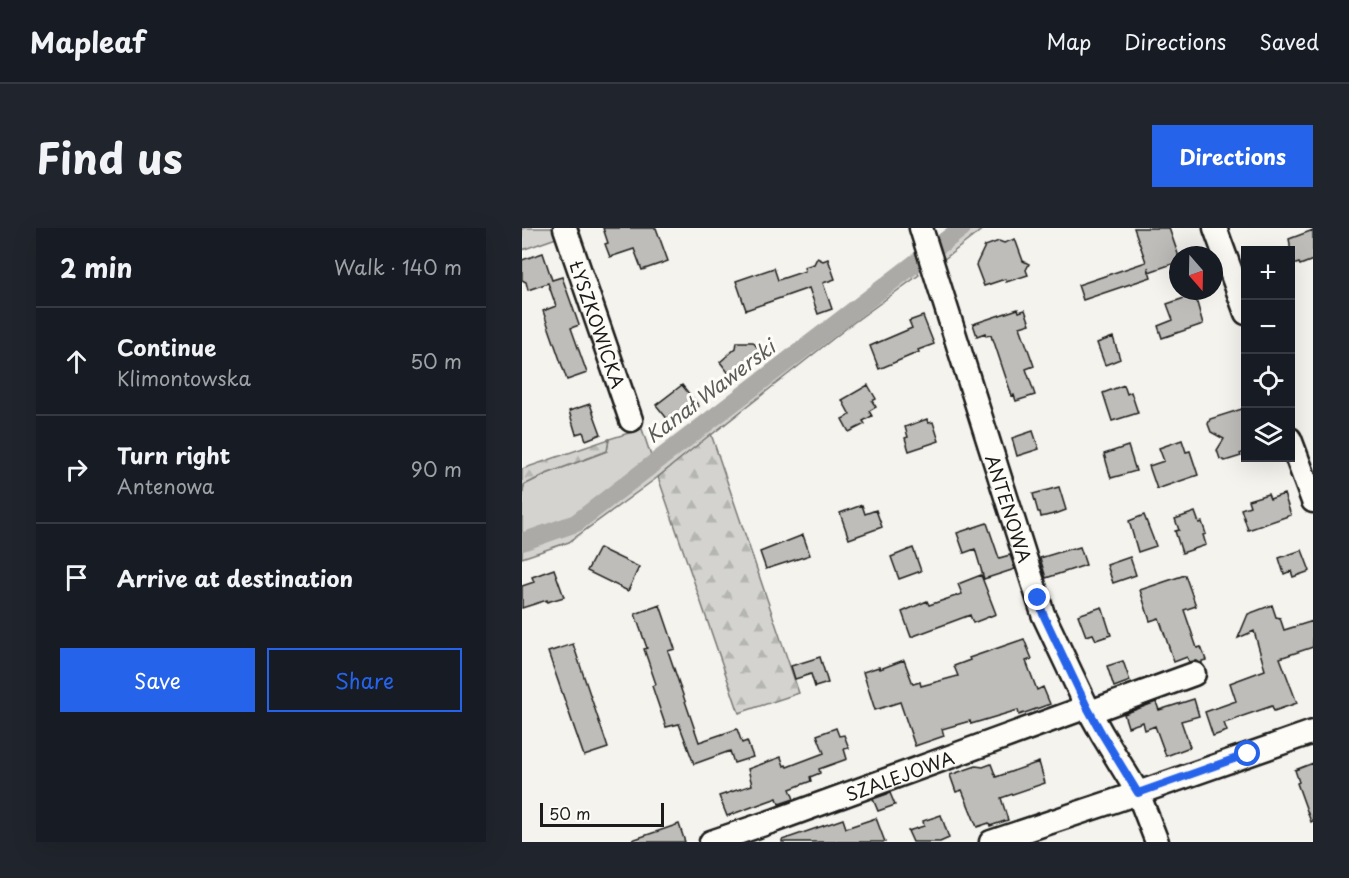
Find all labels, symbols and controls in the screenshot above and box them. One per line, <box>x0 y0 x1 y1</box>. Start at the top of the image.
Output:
text: Mapleaf <box>30 20 146 63</box>
text: Map <box>1046 25 1091 57</box>
text: Directions <box>1124 25 1226 57</box>
text: Saved <box>1259 25 1319 57</box>
text: Find us <box>36 125 183 188</box>
button: Directions <box>1152 125 1313 187</box>
north arrow <box>1169 246 1223 300</box>
map controls <box>1241 246 1295 462</box>
button: + <box>1241 246 1295 300</box>
text: 2 min <box>60 248 133 287</box>
text: Walk · 140 m <box>334 252 462 282</box>
street label: ŁYSZKOWICKA <box>563 256 633 392</box>
button: − <box>1241 300 1295 354</box>
text: Continue <box>117 330 216 363</box>
water label: Kanał Wawerski <box>639 330 784 450</box>
icon: ahead <box>60 345 93 378</box>
text: 50 m <box>410 346 462 376</box>
button: locate <box>1241 354 1295 408</box>
text: Klimontowska <box>117 363 251 393</box>
button: layers <box>1241 408 1295 462</box>
text: Turn right <box>117 438 230 471</box>
street label: ANTENOWA <box>980 451 1039 566</box>
icon: right <box>60 453 93 486</box>
text: 90 m <box>411 454 462 484</box>
text: Antenowa <box>117 471 214 501</box>
icon: arrive <box>60 561 93 594</box>
text: Arrive at destination <box>117 561 353 594</box>
route end <box>1024 584 1050 610</box>
button: Save <box>60 648 255 712</box>
button: Share <box>267 648 462 712</box>
route start <box>1234 740 1260 766</box>
street label: SZALEJOWA <box>841 743 958 807</box>
scale bar <box>540 800 664 828</box>
text: 50 m <box>549 801 590 825</box>

